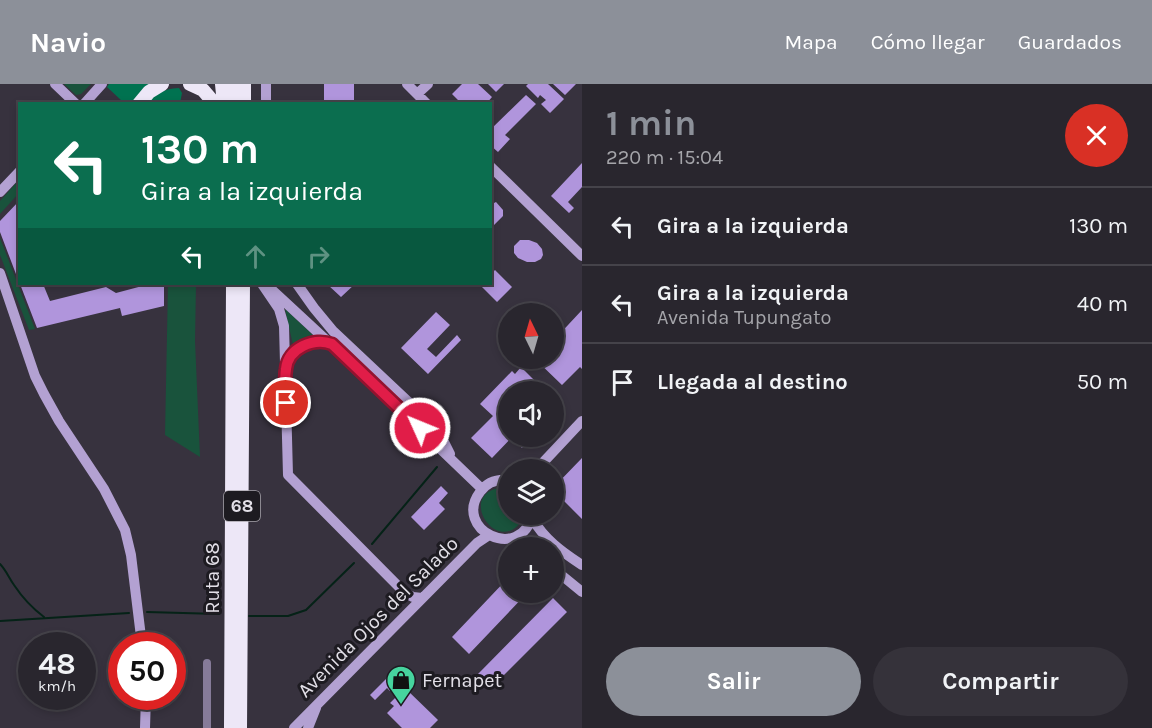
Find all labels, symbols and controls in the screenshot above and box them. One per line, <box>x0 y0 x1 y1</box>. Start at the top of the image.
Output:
text: Navio <box>30 26 106 59</box>
text: Mapa <box>784 30 838 54</box>
text: Cómo llegar <box>871 30 985 54</box>
text: Guardados <box>1018 30 1122 54</box>
text: 1 min <box>606 102 696 144</box>
button: close <box>1065 104 1128 167</box>
text: 130 m <box>141 124 259 174</box>
icon: left <box>42 126 120 204</box>
text: 220 m · 15:04 <box>606 146 723 169</box>
text: Gira a la izquierda <box>141 175 363 207</box>
icon: left <box>606 210 639 243</box>
text: Gira a la izquierda <box>657 213 849 239</box>
text: 130 m <box>1069 213 1128 239</box>
icon: left <box>176 240 209 273</box>
icon: ahead <box>239 240 272 273</box>
icon: right <box>302 240 335 273</box>
text: Gira a la izquierda <box>657 280 849 306</box>
icon: left <box>606 288 639 321</box>
text: 40 m <box>1077 291 1128 317</box>
north arrow <box>498 303 564 369</box>
map controls <box>498 303 564 603</box>
text: Avenida Tupungato <box>657 306 831 329</box>
icon: arrive <box>606 366 639 399</box>
text: Llegada al destino <box>657 369 848 395</box>
text: 50 m <box>1077 369 1128 395</box>
pin <box>260 377 311 428</box>
button: sound <box>498 381 564 447</box>
icon: arrive <box>269 386 302 419</box>
position arrow <box>388 396 452 460</box>
button: layers <box>498 459 564 525</box>
road number: 68 <box>224 491 260 521</box>
street label: Avenida Ojos del Salado <box>293 532 463 702</box>
button: + <box>498 537 564 603</box>
street label: Ruta 68 <box>201 542 224 614</box>
speed limit sign: 50 <box>108 632 186 710</box>
text: 48 <box>38 646 76 682</box>
button: Salir <box>606 647 861 716</box>
button: Compartir <box>873 647 1128 716</box>
shop icon: Fernapet <box>385 664 417 706</box>
place label: Fernapet <box>422 669 502 692</box>
text: km/h <box>38 677 76 695</box>

